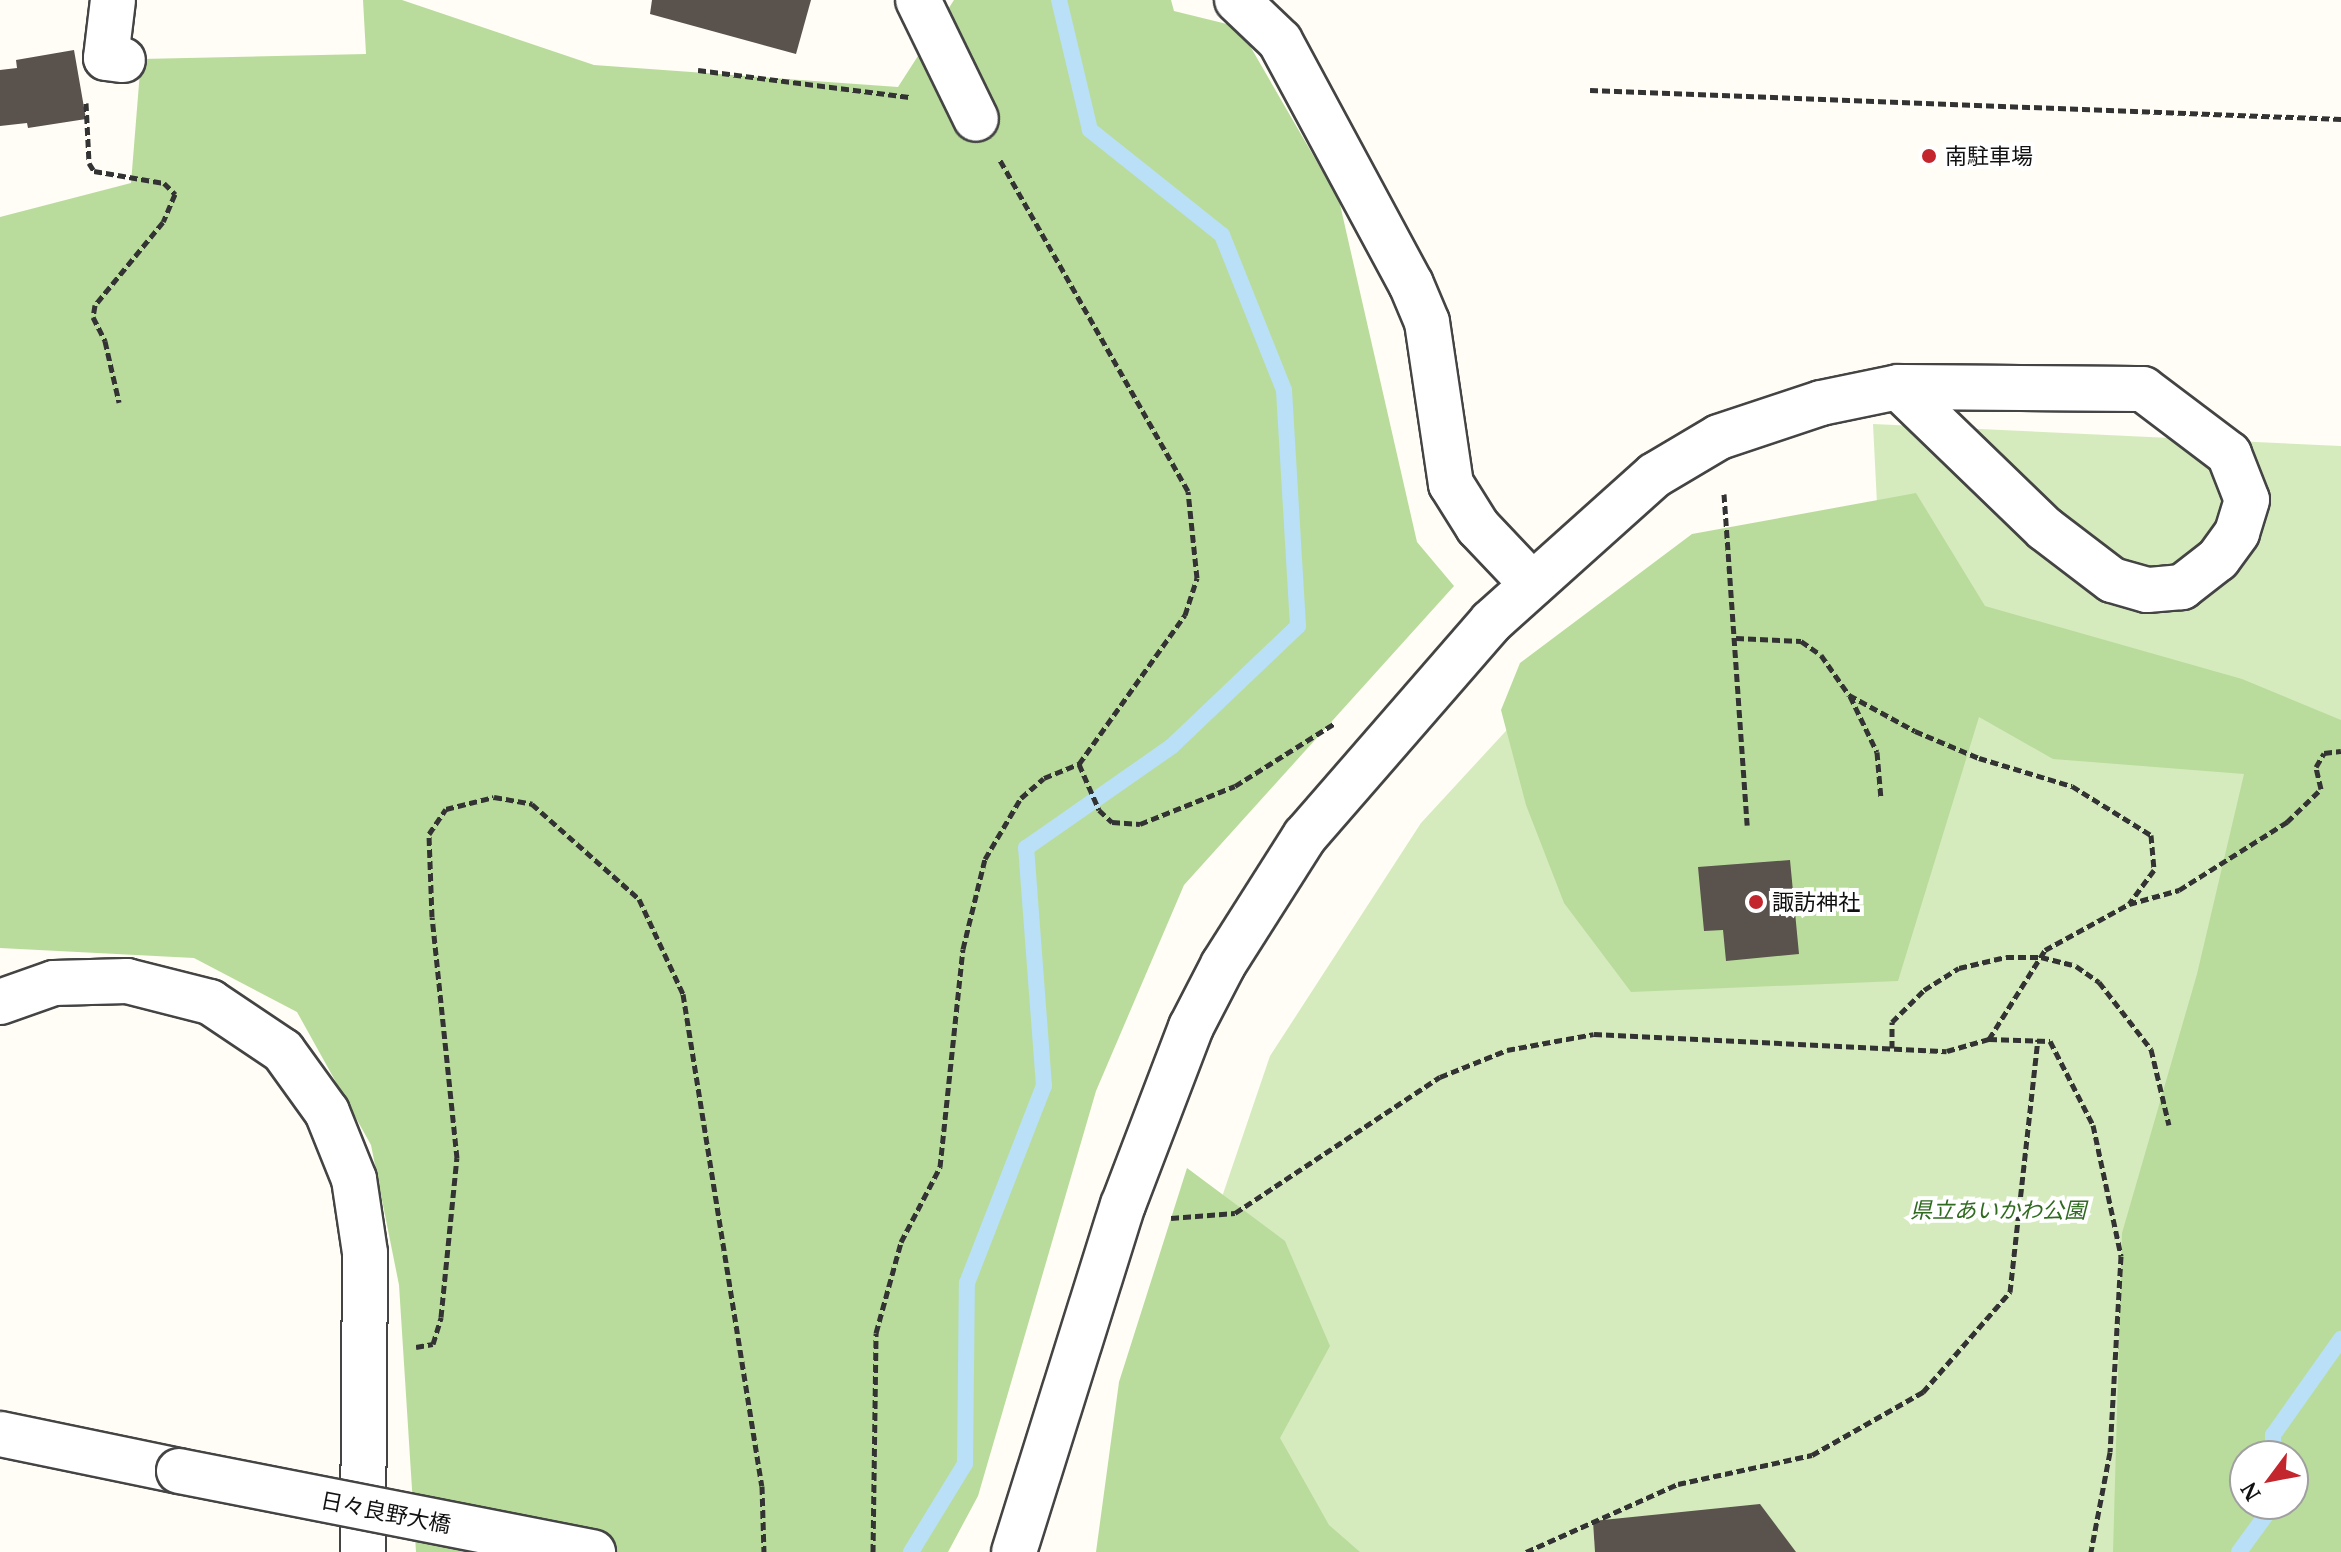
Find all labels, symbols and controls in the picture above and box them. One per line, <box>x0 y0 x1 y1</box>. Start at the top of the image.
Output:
place label: 南駐車場 <box>1945 143 2033 169</box>
marker: 南駐車場 <box>1920 147 1938 165</box>
place label: 諏訪神社 <box>1772 889 1860 915</box>
marker: 諏訪神社 <box>1747 893 1765 911</box>
park label: 県立あいかわ公園 <box>1910 1197 2086 1223</box>
north arrow <box>2229 1440 2309 1520</box>
text: N <box>2233 1477 2267 1507</box>
street label: 日々良野大橋 <box>319 1486 453 1538</box>

